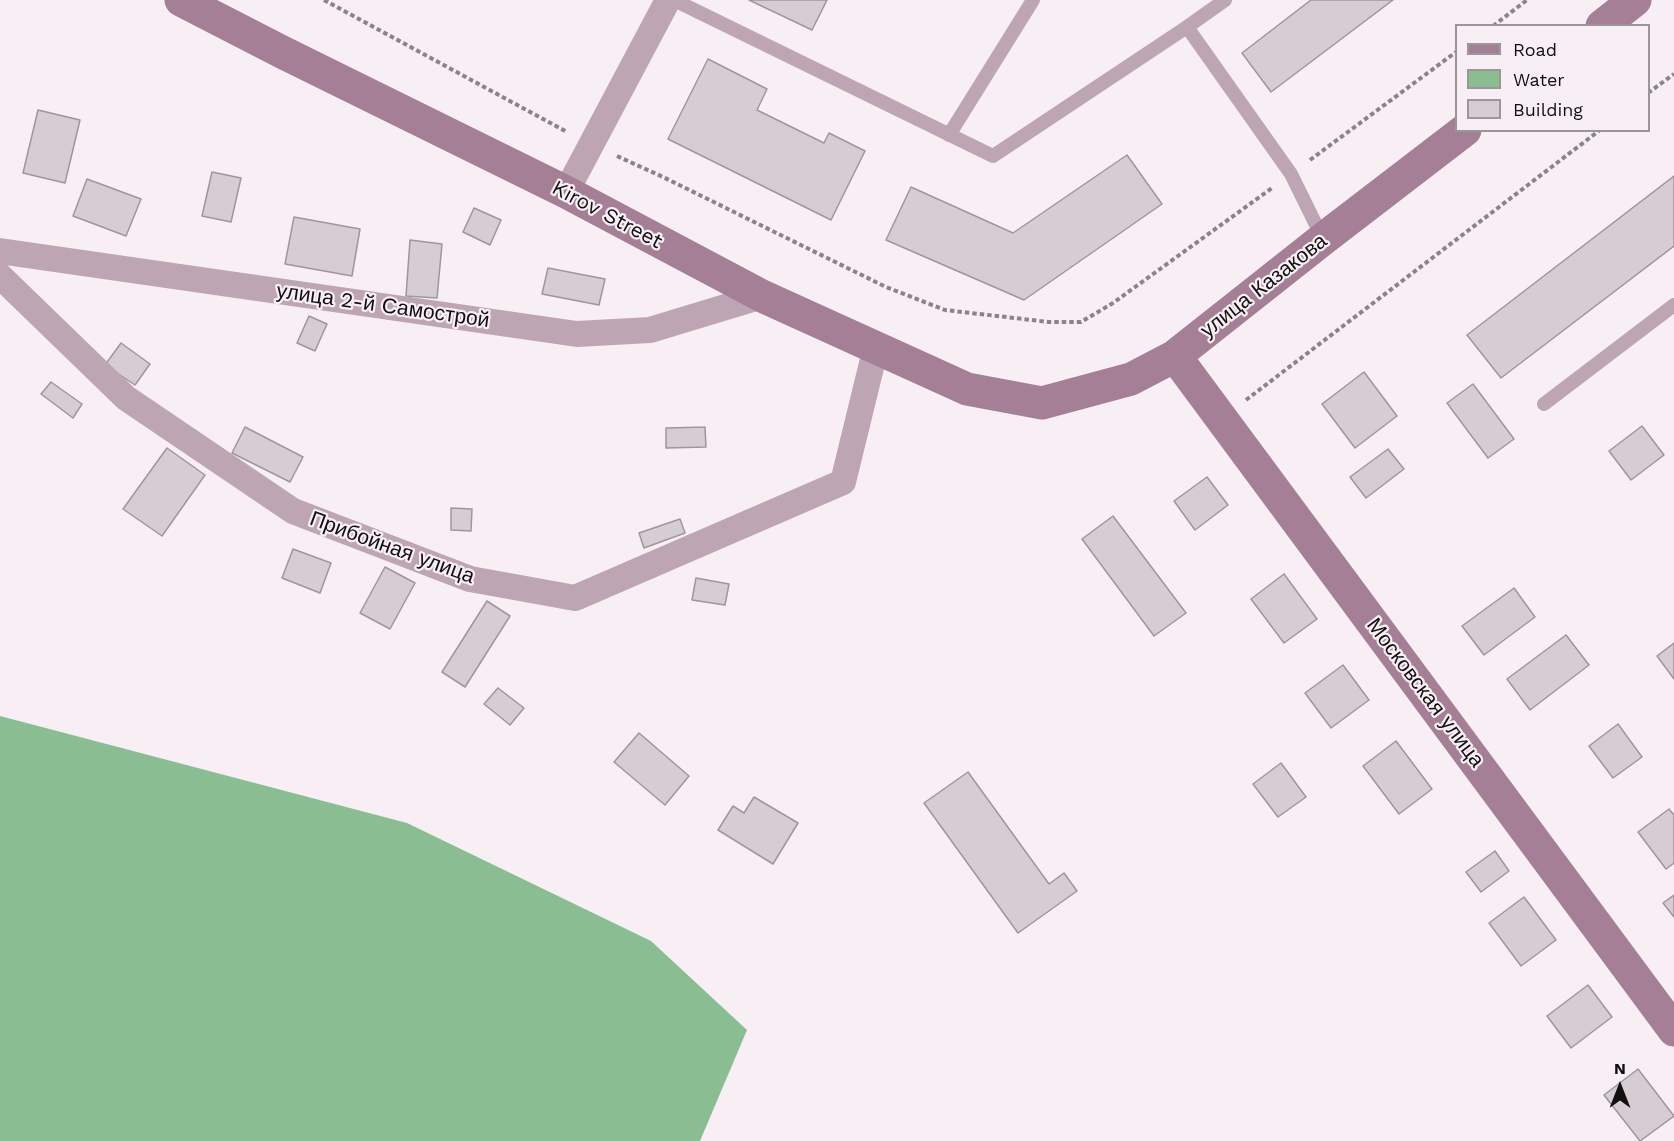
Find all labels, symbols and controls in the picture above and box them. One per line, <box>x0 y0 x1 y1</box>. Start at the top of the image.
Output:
legend <box>1455 24 1650 132</box>
text: Road <box>1513 39 1557 60</box>
text: Water <box>1513 69 1565 90</box>
text: Building <box>1513 99 1583 120</box>
street label: Kirov Street <box>547 175 667 255</box>
street label: улица Казакова <box>1196 229 1332 343</box>
street label: улица 2-й Самострой <box>275 279 491 333</box>
street label: Прибойная улица <box>306 506 478 590</box>
street label: Московская улица <box>1361 614 1489 772</box>
north arrow <box>1590 1057 1650 1117</box>
text: N <box>1614 1059 1626 1078</box>

